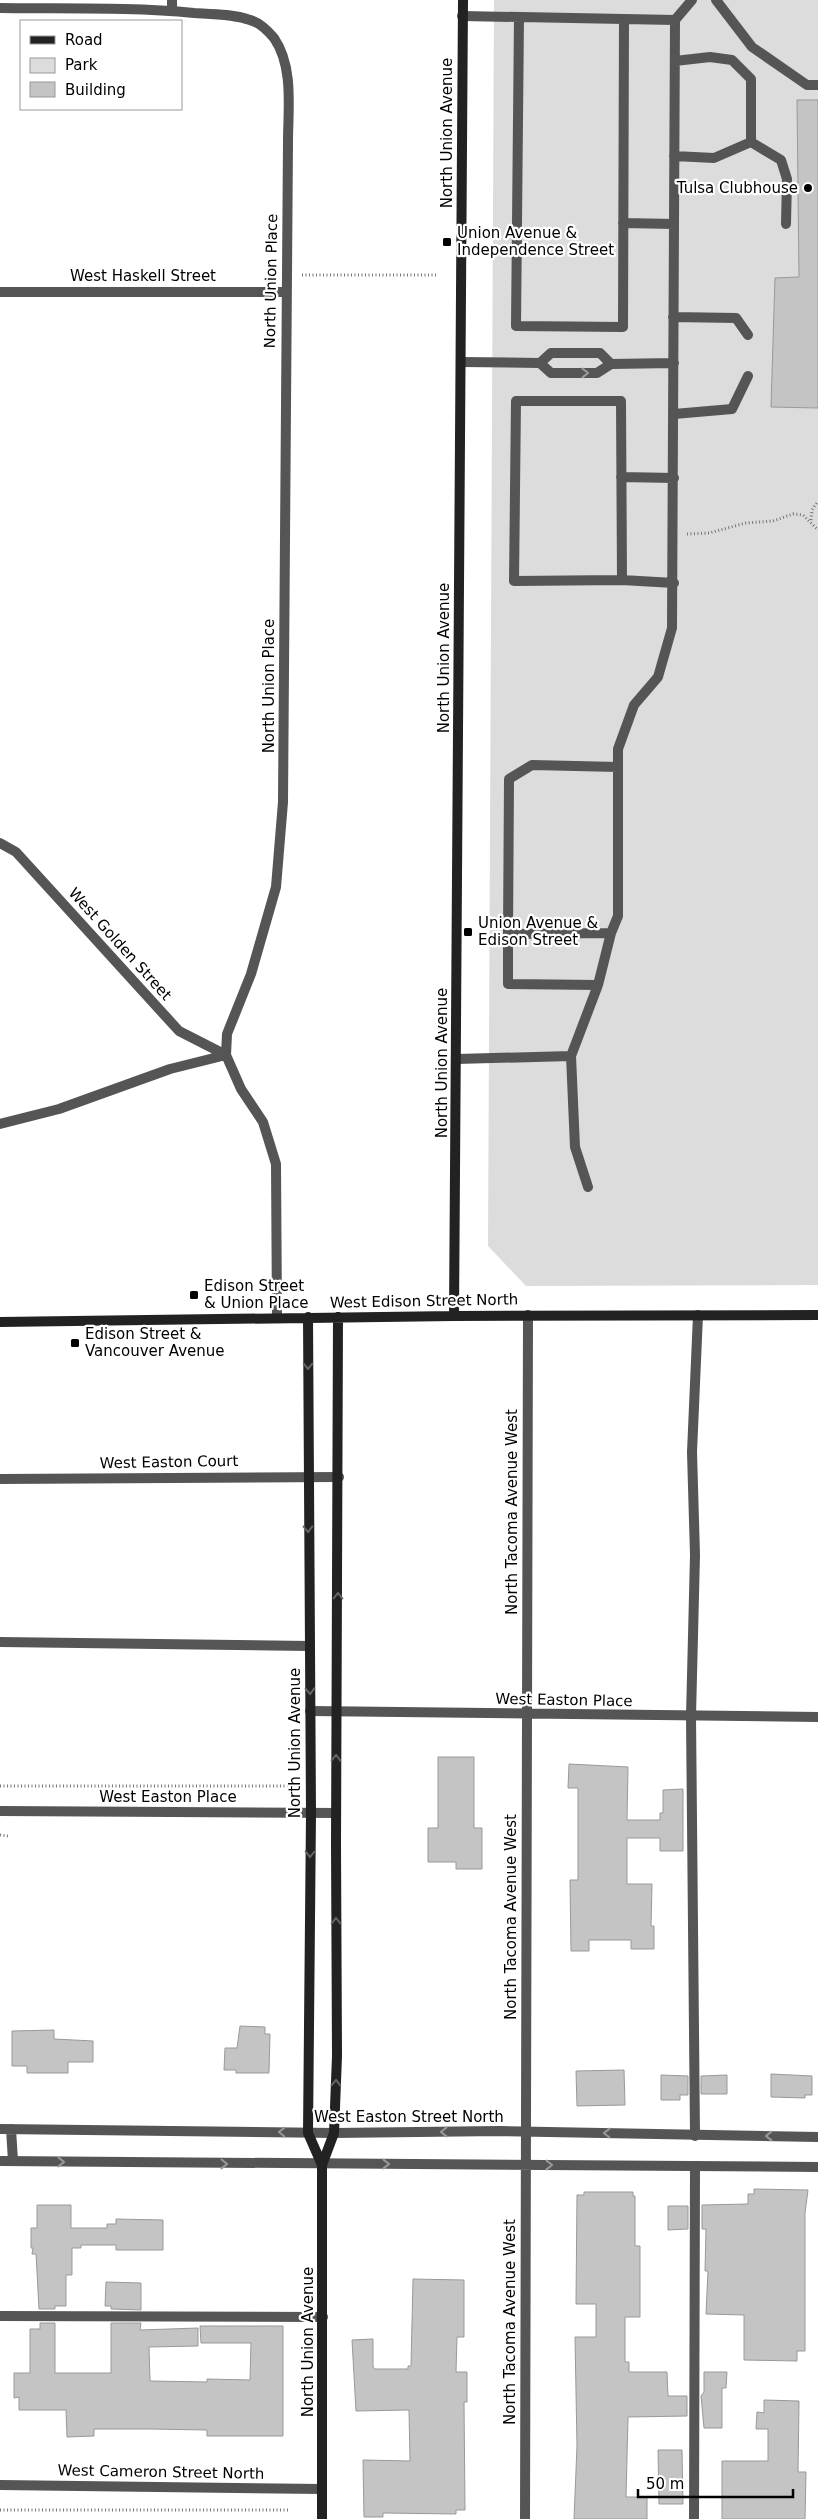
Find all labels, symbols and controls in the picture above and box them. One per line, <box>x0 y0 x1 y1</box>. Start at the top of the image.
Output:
legend <box>20 20 182 110</box>
text: Road <box>65 31 103 49</box>
text: Park <box>65 56 98 74</box>
street label: North Union Avenue <box>438 58 456 208</box>
text: Building <box>65 81 126 99</box>
place label: Tulsa Clubhouse <box>676 179 798 197</box>
marker: Tulsa Clubhouse <box>802 182 814 194</box>
street label: North Union Place <box>261 213 281 349</box>
place label: Union Avenue & Independence Street <box>457 224 614 259</box>
marker: Union Avenue & Independence Street <box>441 236 453 248</box>
street label: West Haskell Street <box>70 267 216 285</box>
one-way arrow <box>582 368 589 378</box>
street label: North Union Avenue <box>435 583 453 733</box>
street label: North Union Place <box>260 619 278 753</box>
street label: West Golden Street <box>65 884 175 1004</box>
place label: Union Avenue & Edison Street <box>478 914 599 949</box>
marker: Union Avenue & Edison Street <box>462 926 474 938</box>
street label: North Union Avenue <box>433 988 451 1138</box>
place label: Edison Street & Union Place <box>204 1277 308 1312</box>
marker: Edison Street & Union Place <box>188 1289 200 1301</box>
street label: West Edison Street North <box>330 1290 518 1312</box>
place label: Edison Street & Vancouver Avenue <box>85 1325 225 1360</box>
marker: Edison Street & Vancouver Avenue <box>69 1337 81 1349</box>
one-way arrow <box>303 1362 313 1370</box>
street label: North Tacoma Avenue West <box>503 1409 521 1615</box>
street label: West Easton Court <box>100 1452 239 1472</box>
one-way arrow <box>303 1525 313 1533</box>
one-way arrow <box>333 1591 343 1599</box>
street label: North Union Avenue <box>286 1668 304 1818</box>
one-way arrow <box>305 1688 315 1695</box>
street label: West Easton Place <box>495 1690 633 1710</box>
one-way arrow <box>331 1754 341 1762</box>
street label: West Easton Place <box>99 1788 237 1806</box>
street label: North Tacoma Avenue West <box>502 1814 520 2020</box>
one-way arrow <box>305 1850 315 1858</box>
one-way arrow <box>331 1916 341 1924</box>
one-way arrow <box>331 2079 342 2087</box>
street label: West Easton Street North <box>314 2108 504 2126</box>
one-way arrow <box>278 2127 286 2137</box>
one-way arrow <box>440 2127 448 2137</box>
one-way arrow <box>603 2128 611 2139</box>
one-way arrow <box>765 2131 773 2141</box>
one-way arrow <box>58 2157 66 2167</box>
one-way arrow <box>220 2158 228 2169</box>
one-way arrow <box>383 2159 391 2169</box>
one-way arrow <box>546 2160 553 2170</box>
street label: North Tacoma Avenue West <box>501 2219 519 2425</box>
street label: North Union Avenue <box>299 2267 317 2417</box>
street label: West Cameron Street North <box>57 2461 265 2483</box>
scale bar <box>638 2466 793 2498</box>
text: 50 m <box>646 2475 684 2493</box>

